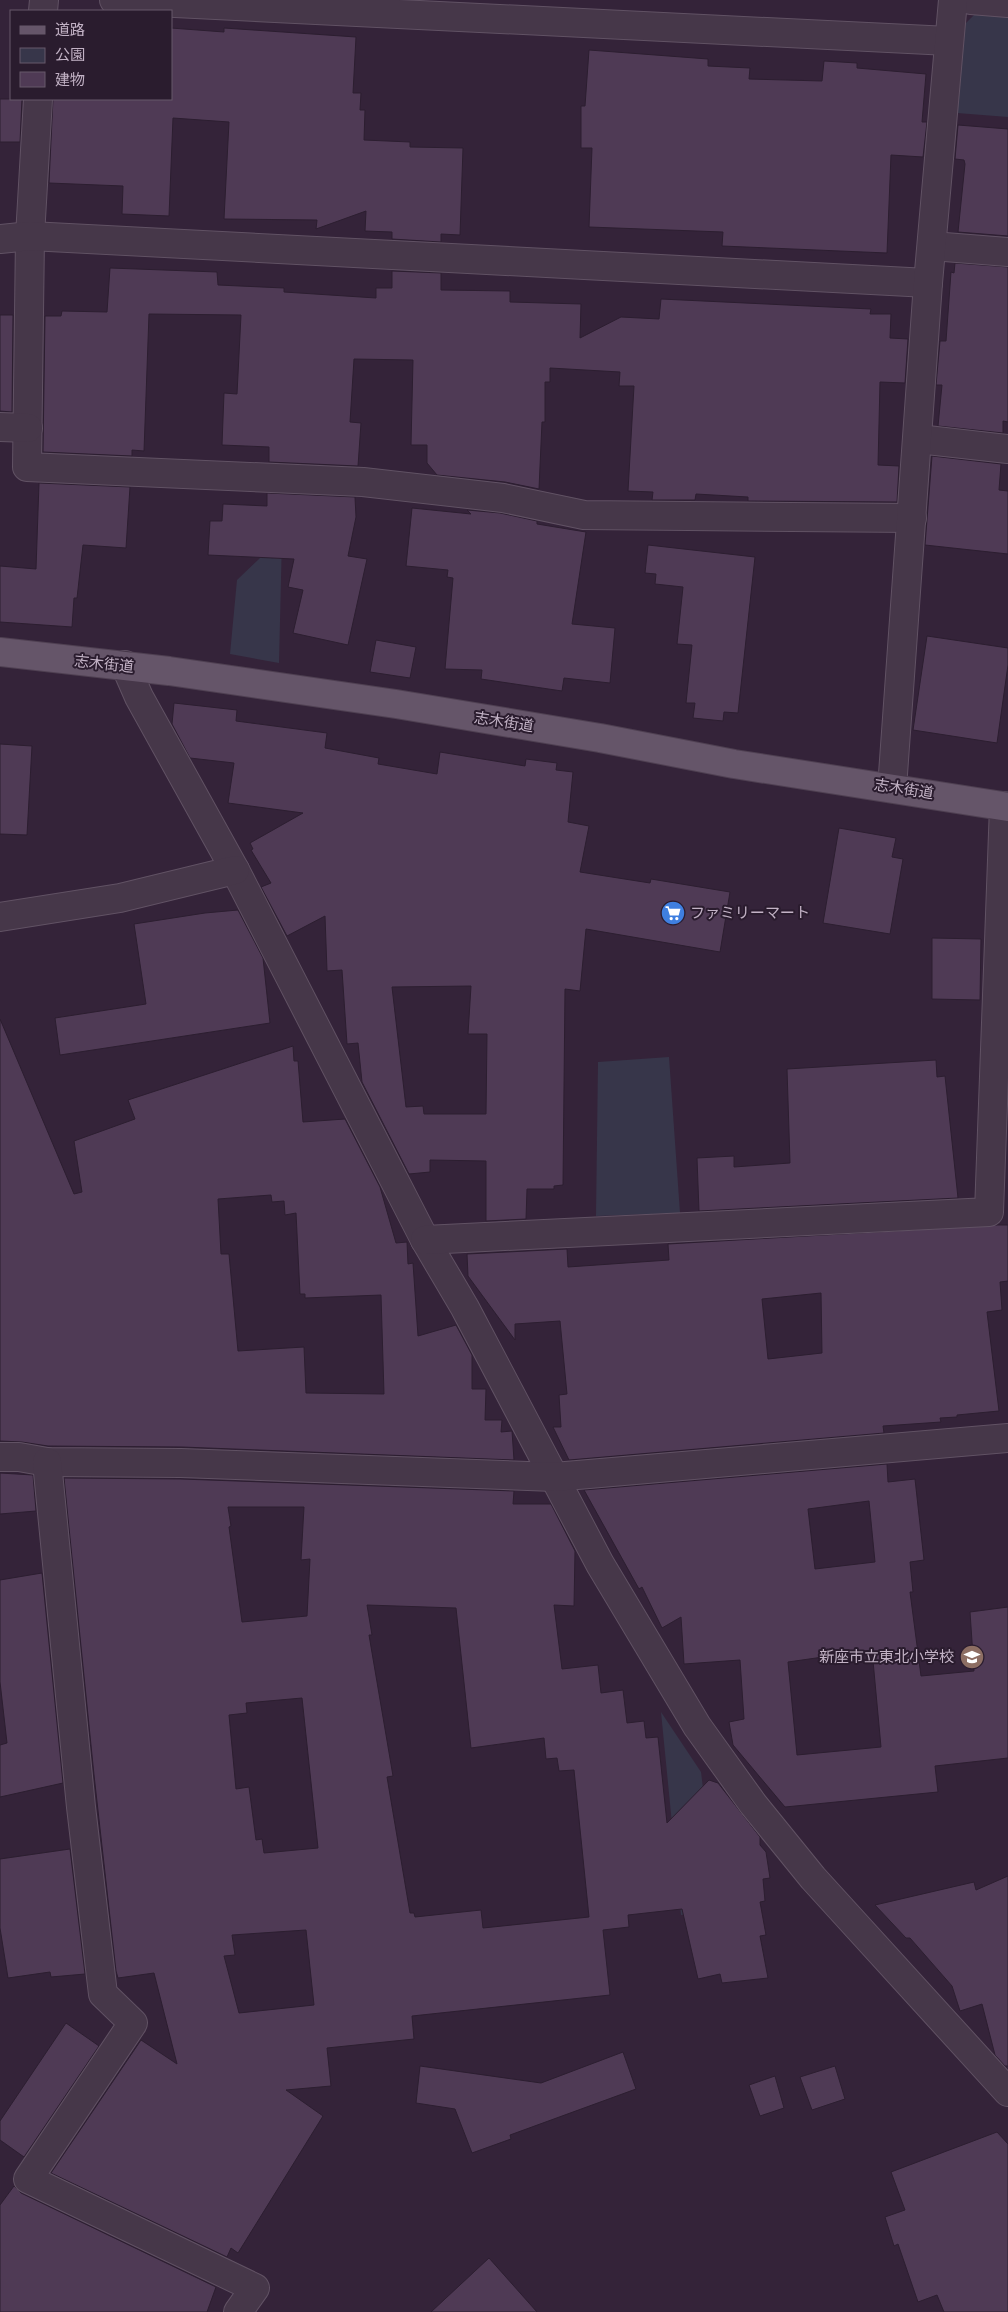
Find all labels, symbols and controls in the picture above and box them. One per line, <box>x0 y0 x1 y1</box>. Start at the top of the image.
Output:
legend <box>10 10 172 100</box>
text: 道路 <box>55 19 85 40</box>
text: 公園 <box>55 44 85 65</box>
text: 建物 <box>55 69 85 90</box>
street label: 志木街道 <box>73 650 135 677</box>
street label: 志木街道 <box>473 706 535 737</box>
street label: 志木街道 <box>873 773 935 804</box>
supermarket icon: ファミリーマート <box>660 900 686 926</box>
place label: ファミリーマート <box>690 902 810 923</box>
school or university icon: 新座市立東北小学校 <box>959 1644 985 1670</box>
place label: 新座市立東北小学校 <box>819 1646 954 1667</box>

